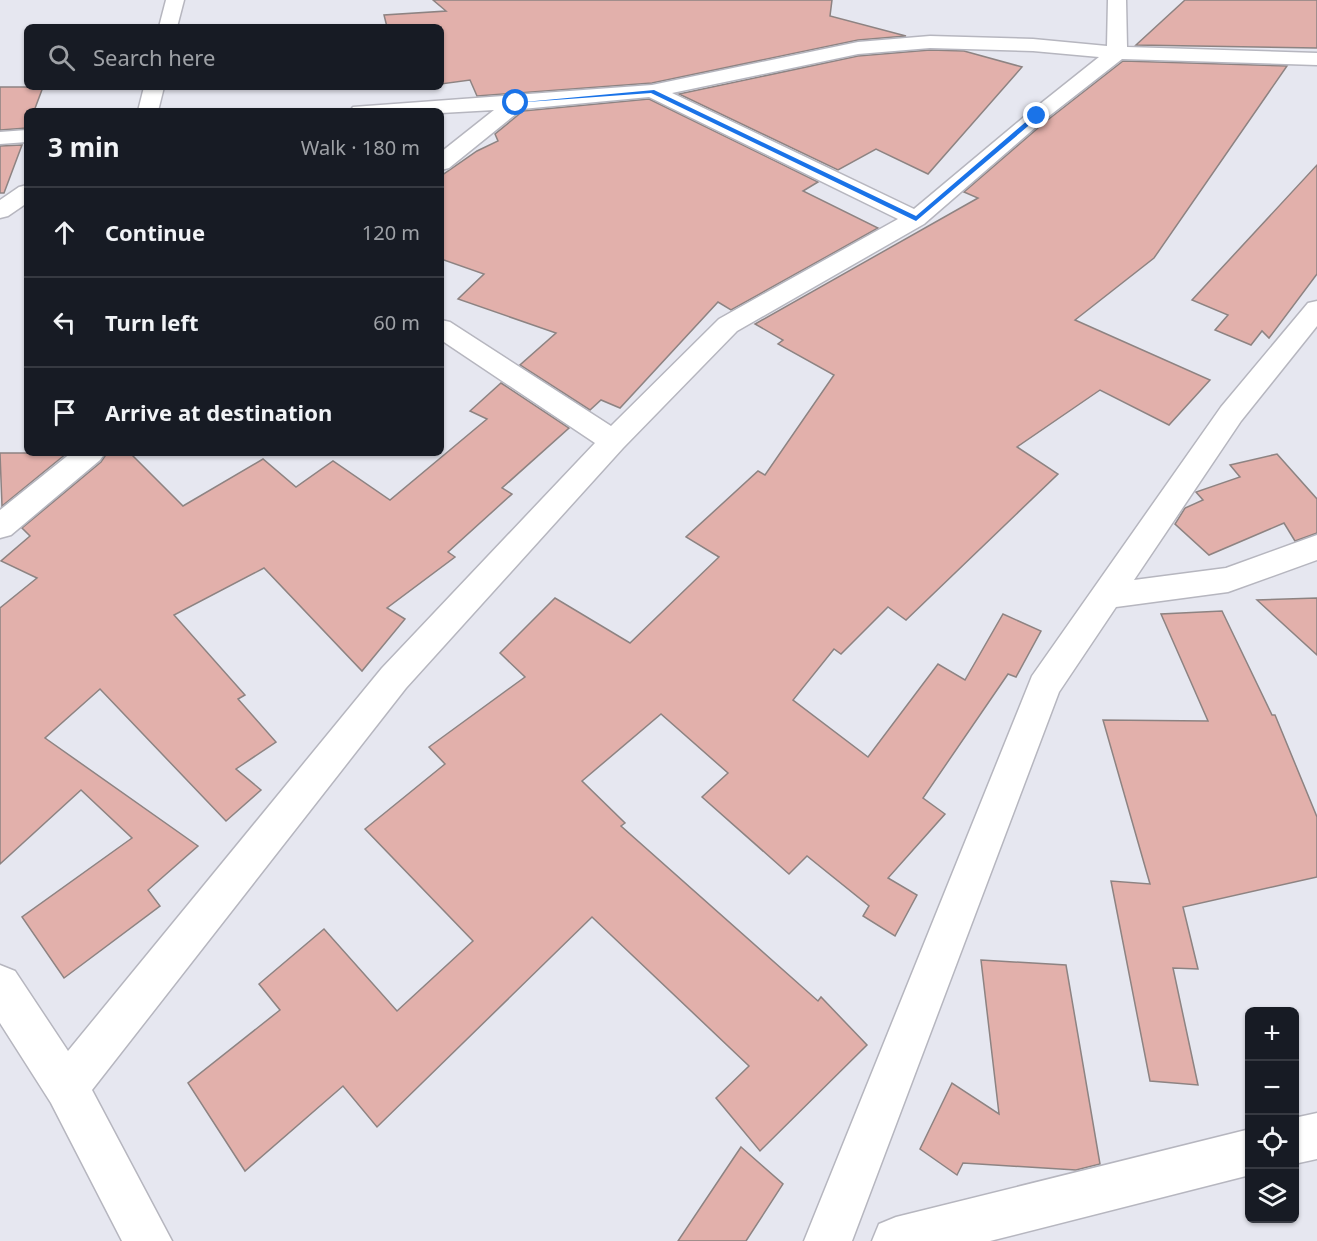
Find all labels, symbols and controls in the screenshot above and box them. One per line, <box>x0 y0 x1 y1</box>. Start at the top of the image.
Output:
search box <box>24 24 444 90</box>
icon: search <box>45 41 78 74</box>
text: Search here <box>93 42 215 72</box>
route start <box>502 89 528 115</box>
route end <box>1023 102 1049 128</box>
text: 3 min <box>48 129 120 165</box>
text: Walk · 180 m <box>301 134 420 161</box>
icon: ahead <box>48 216 81 249</box>
text: Continue <box>105 217 205 247</box>
text: 120 m <box>362 219 420 246</box>
icon: left <box>48 306 81 339</box>
text: Turn left <box>105 307 199 337</box>
text: 60 m <box>373 309 420 336</box>
icon: arrive <box>48 396 81 429</box>
text: Arrive at destination <box>105 397 332 427</box>
map controls <box>1245 1007 1299 1223</box>
button: + <box>1245 1007 1299 1061</box>
button: − <box>1245 1061 1299 1115</box>
button: locate <box>1245 1115 1299 1169</box>
button: layers <box>1245 1169 1299 1223</box>

